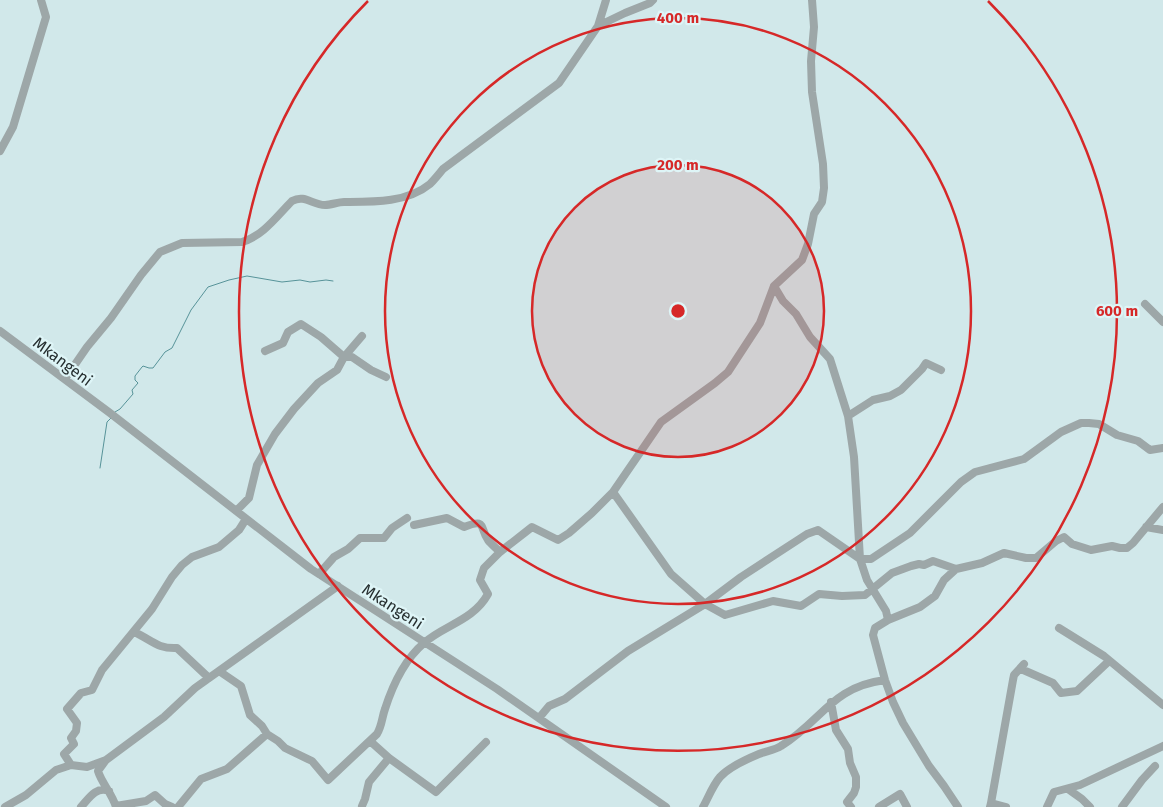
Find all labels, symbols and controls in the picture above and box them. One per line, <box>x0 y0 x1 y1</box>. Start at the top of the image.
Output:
text: 400 m <box>657 9 699 27</box>
text: 200 m <box>657 156 699 174</box>
centre of rings <box>669 302 687 320</box>
text: 600 m <box>1096 302 1138 320</box>
street label: Mkangeni <box>29 333 96 390</box>
street label: Mkangeni <box>359 580 427 633</box>

